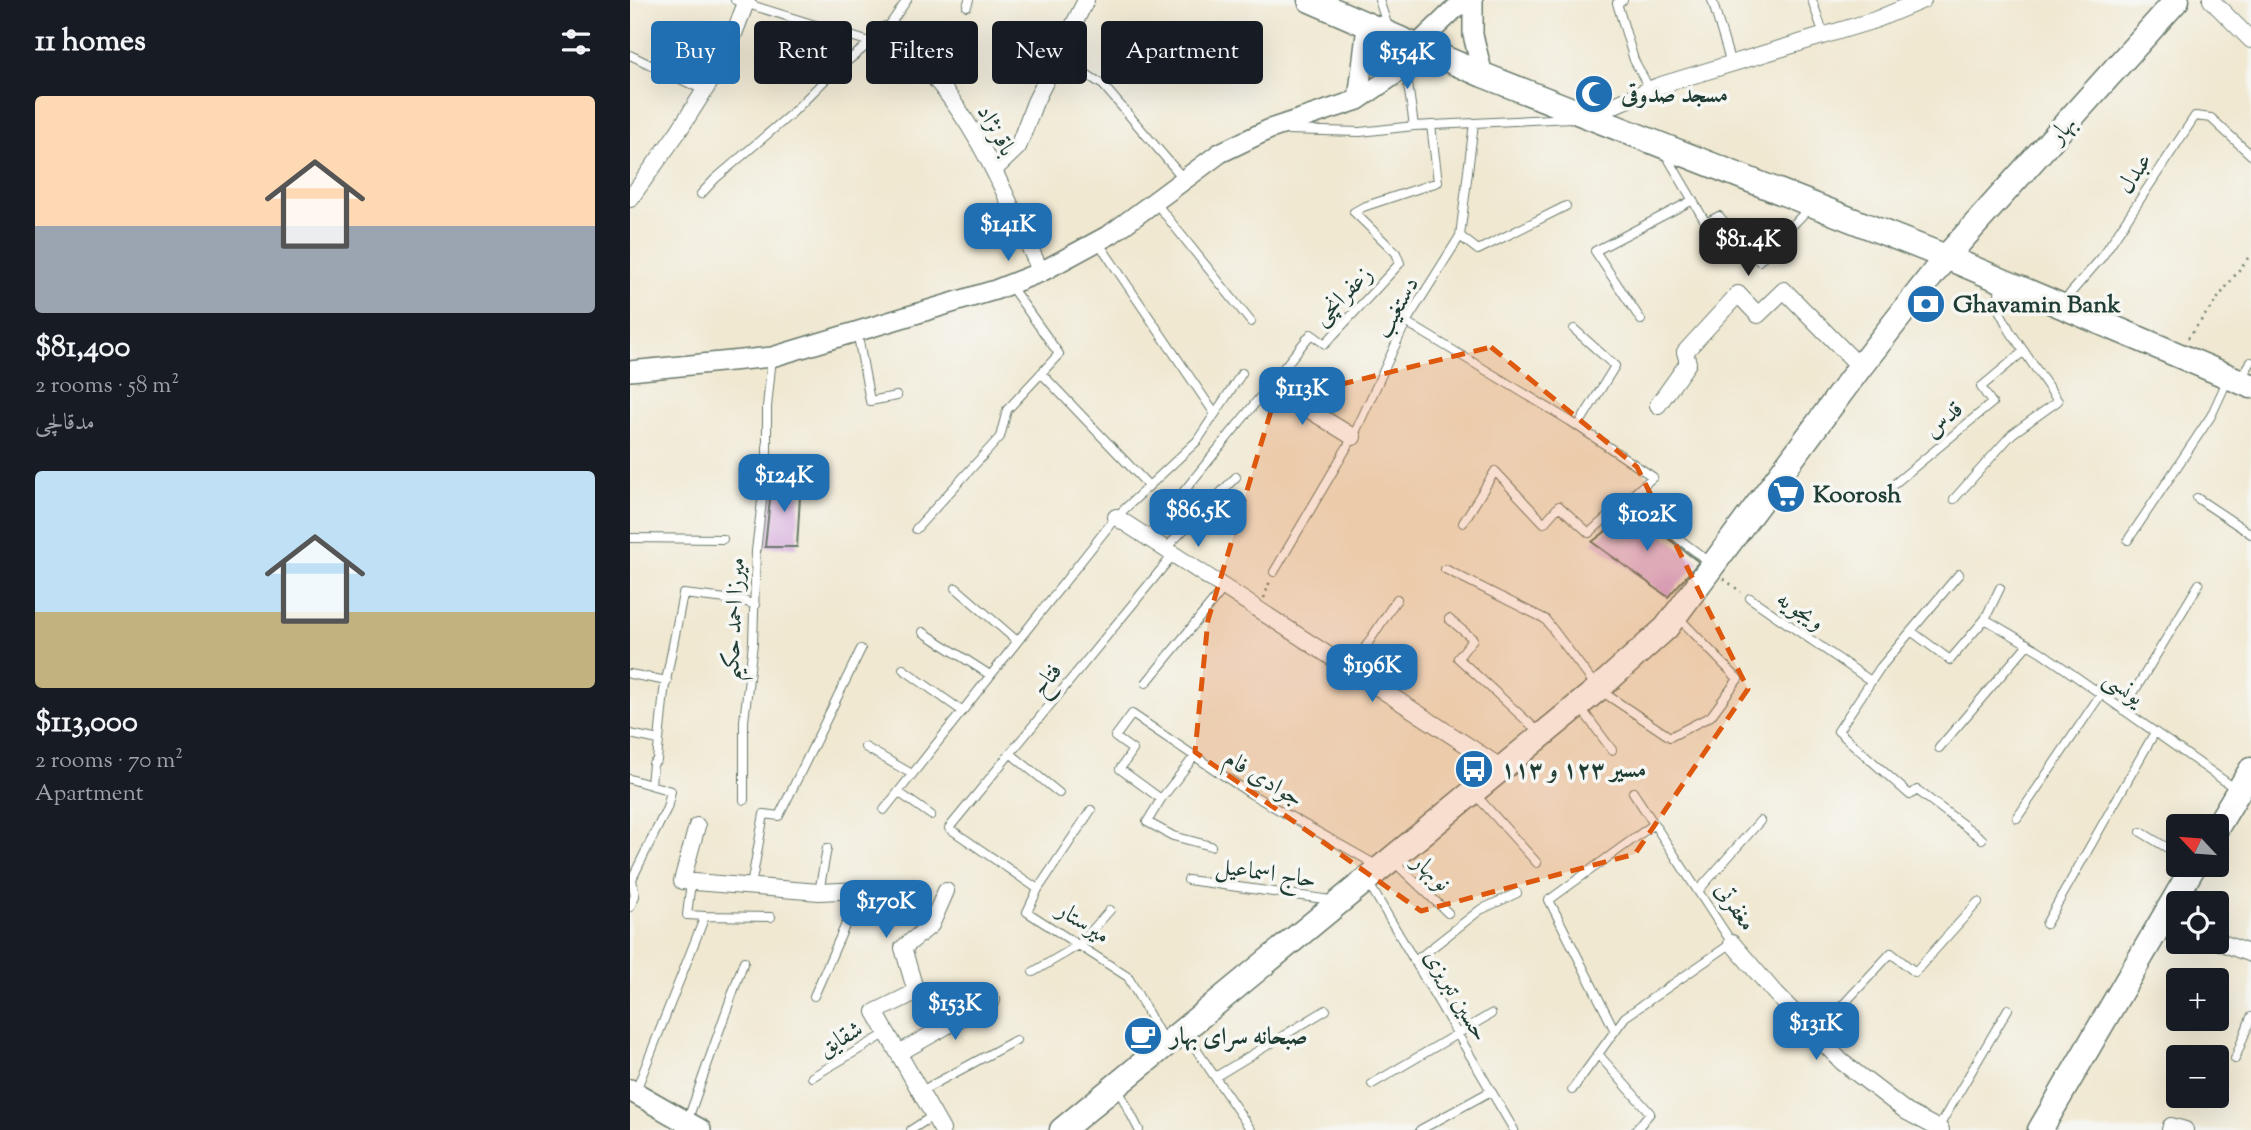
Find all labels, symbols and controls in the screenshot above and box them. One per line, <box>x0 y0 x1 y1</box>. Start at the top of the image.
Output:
text: 11 homes <box>35 21 146 64</box>
chip: Buy <box>651 21 740 84</box>
chip: Rent <box>754 21 852 84</box>
chip: Filters <box>866 21 978 84</box>
chip: New <box>992 21 1087 84</box>
chip: Apartment <box>1101 21 1263 84</box>
icon: filters <box>557 23 595 61</box>
pin: $154K <box>1358 32 1456 91</box>
text: $154K <box>1379 37 1435 70</box>
mosque icon: مسجد صدوقی <box>1573 73 1615 115</box>
place label: مسجد صدوقی <box>1620 79 1728 113</box>
street label: باقرنژاد <box>967 99 1023 163</box>
street label: بهار <box>2040 109 2085 154</box>
icon: home <box>252 141 378 267</box>
street label: عبدل <box>2110 147 2162 201</box>
pin: $141K <box>959 204 1057 263</box>
text: $141K <box>980 209 1036 242</box>
pin: $81.4K <box>1691 218 1805 278</box>
text: $81.4K <box>1715 224 1781 257</box>
street label: زعفرانچی <box>1305 259 1381 334</box>
street label: دستغیب <box>1367 271 1429 345</box>
bank icon: Ghavamin Bank <box>1905 283 1947 325</box>
place label: Ghavamin Bank <box>1953 289 2121 323</box>
text: $81,400 <box>35 327 130 370</box>
pin: $113K <box>1253 368 1351 427</box>
text: 2 rooms · 58 m² <box>35 370 179 403</box>
text: $113K <box>1275 373 1329 406</box>
street label: قدس <box>1917 394 1971 447</box>
text: مدقالچی <box>35 407 95 440</box>
pin: $124K <box>735 454 833 514</box>
text: $124K <box>754 460 814 493</box>
supermarket icon: Koorosh <box>1765 473 1807 515</box>
place label: Koorosh <box>1813 479 1902 513</box>
pin: $86.5K <box>1141 490 1255 549</box>
pin: $102K <box>1598 494 1696 553</box>
text: $86.5K <box>1165 495 1231 528</box>
text: $102K <box>1617 499 1677 532</box>
icon: home <box>252 516 378 642</box>
street label: میرزا احمد حکیم <box>715 556 760 682</box>
street label: ویجویه <box>1769 583 1831 640</box>
pin: $196K <box>1323 644 1421 704</box>
text: $196K <box>1342 650 1402 683</box>
street label: فتاح <box>1024 656 1073 706</box>
street label: یونسی <box>2096 662 2151 716</box>
text: $113,000 <box>35 702 138 745</box>
street label: جوادی فام <box>1216 743 1309 818</box>
text: 2 rooms · 70 m² <box>35 745 183 778</box>
bus stop icon: مسیر ۱۲۳ و ۱۱۳ <box>1453 748 1495 790</box>
place label: مسیر ۱۲۳ و ۱۱۳ <box>1501 754 1646 788</box>
text: Apartment <box>35 778 144 811</box>
north arrow <box>2166 814 2230 877</box>
map controls <box>2166 814 2229 1108</box>
street label: نوبهار <box>1402 845 1458 900</box>
street label: حاج اسماعیل <box>1213 850 1318 900</box>
street label: مغفرتی <box>1705 876 1763 939</box>
pin: $170K <box>837 880 935 940</box>
text: $170K <box>856 886 916 919</box>
button: locate <box>2166 891 2229 954</box>
street label: میرستار <box>1048 893 1116 953</box>
street label: حسین تبریزی <box>1414 943 1496 1049</box>
button: + <box>2166 968 2229 1031</box>
pin: $153K <box>906 982 1004 1042</box>
text: $153K <box>928 988 982 1021</box>
pin: $131K <box>1767 1002 1865 1062</box>
text: $131K <box>1789 1008 1843 1041</box>
street label: شقایق <box>812 1013 870 1066</box>
cafe icon: صبحانه سرای بهار <box>1122 1015 1164 1057</box>
place label: صبحانه سرای بهار <box>1167 1021 1308 1055</box>
button: − <box>2166 1045 2229 1108</box>

